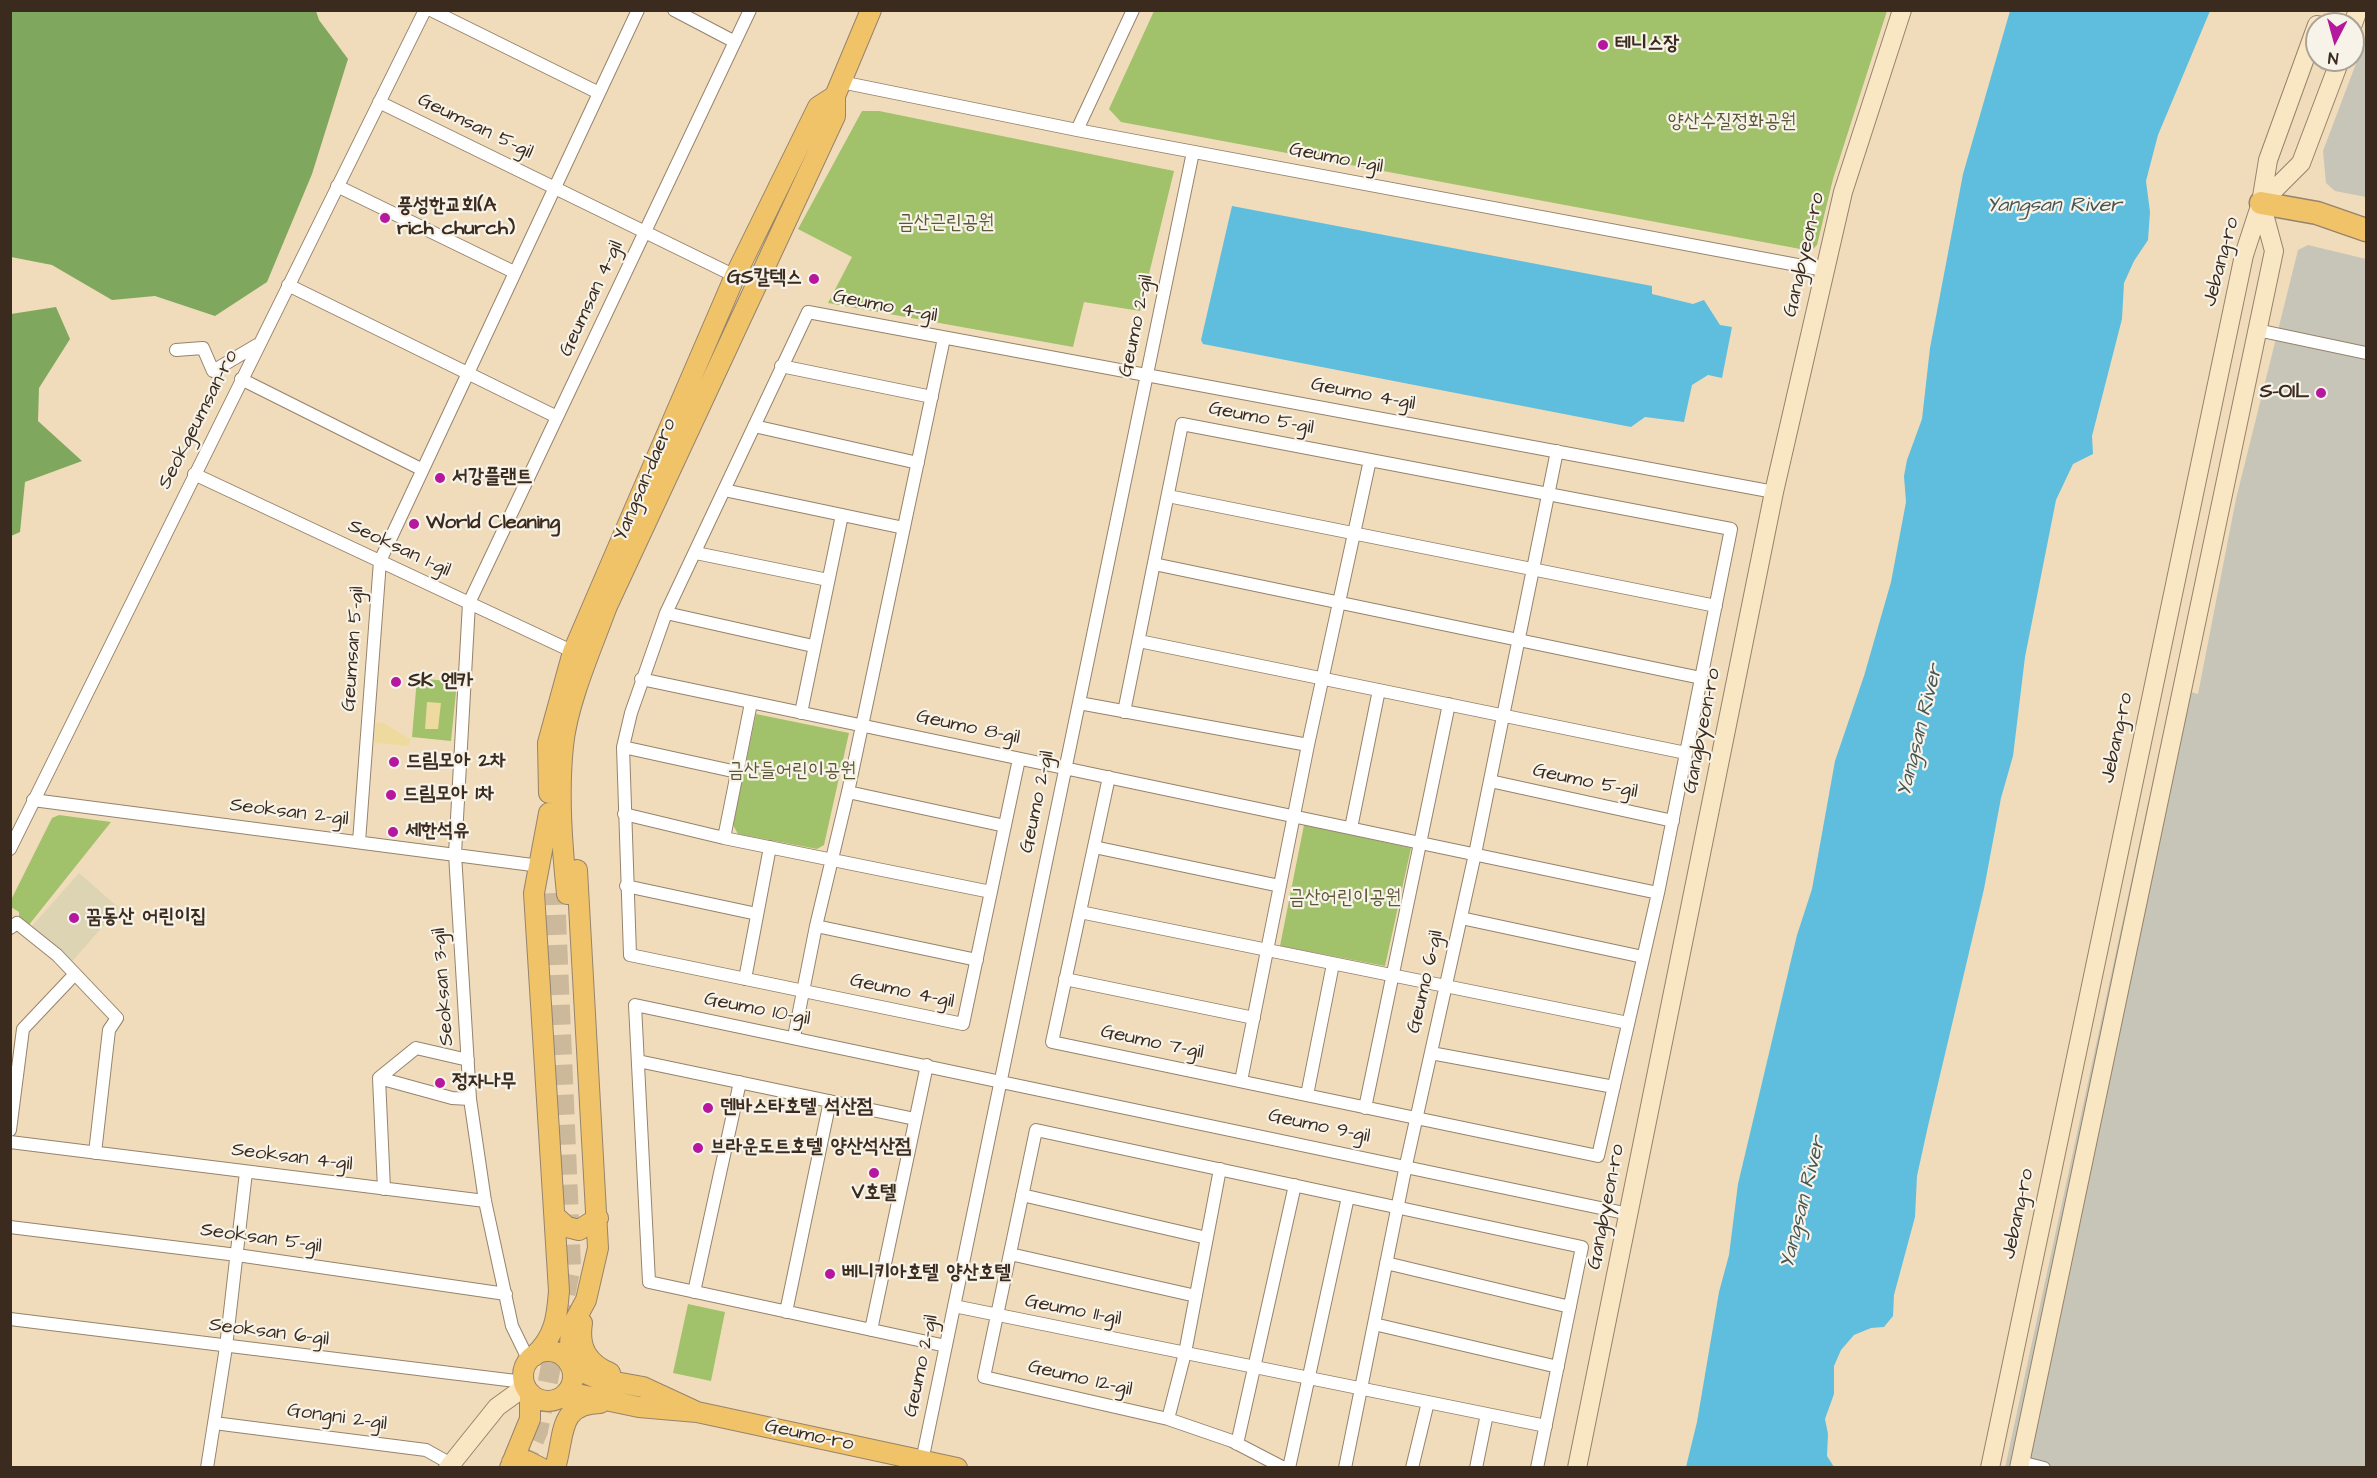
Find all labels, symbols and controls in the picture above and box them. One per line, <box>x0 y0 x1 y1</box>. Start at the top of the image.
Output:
north arrow <box>2305 12 2365 72</box>
place label: 테니스장 <box>1615 33 1679 57</box>
marker: 테니스장 <box>1596 38 1610 52</box>
text: N <box>2327 46 2339 69</box>
street label: Geumsan 5-gil <box>413 89 537 165</box>
park label: 양산수질정화공원 <box>1668 111 1796 135</box>
street label: Geumo 1-gil <box>1287 138 1385 180</box>
street label: Gangbyeon-ro <box>1779 190 1831 320</box>
water label: Yangsan River <box>1986 194 2122 220</box>
place label: 풍성한교회(A rich church) <box>397 195 515 242</box>
marker: 풍성한교회(A rich church) <box>378 211 392 225</box>
park label: 금산근린공원 <box>898 212 994 236</box>
street label: Jebang-ro <box>2199 215 2245 309</box>
street label: Geumsan 4-gil <box>555 237 629 361</box>
place label: GS칼텍스 <box>727 267 802 291</box>
marker: GS칼텍스 <box>807 272 821 286</box>
street label: Geumo 2-gil <box>1114 273 1160 379</box>
street label: Geumo 4-gil <box>831 285 939 329</box>
street label: Seokgeumsan-ro <box>154 346 244 494</box>
street label: Geumo 4-gil <box>1309 373 1417 417</box>
place label: S-OIL <box>2260 381 2309 405</box>
marker: S-OIL <box>2314 386 2328 400</box>
street label: Geumo 5-gil <box>1206 397 1316 441</box>
street label: Yangsan-daero <box>609 415 683 545</box>
place label: 서강플랜트 <box>452 466 532 490</box>
marker: 서강플랜트 <box>433 471 447 485</box>
place label: World Cleaning <box>426 512 560 536</box>
street label: Seoksan 1-gil <box>344 515 454 583</box>
marker: World Cleaning <box>407 517 421 531</box>
street label: Geumsan 5-gil <box>338 586 370 712</box>
water label: Yangsan River <box>1892 662 1950 800</box>
street label: Gangbyeon-ro <box>1679 666 1727 796</box>
place label: SK 엔카 <box>408 670 473 694</box>
marker: SK 엔카 <box>389 675 403 689</box>
street label: Jebang-ro <box>2097 691 2139 785</box>
street label: Geumo 8-gil <box>914 705 1022 751</box>
street label: Geumo 2-gil <box>1015 749 1061 855</box>
place label: 드림모아 2차 <box>406 750 506 774</box>
marker: 드림모아 2차 <box>387 755 401 769</box>
street label: Geumo 5-gil <box>1530 759 1640 805</box>
park label: 금산들어린이공원 <box>728 760 856 784</box>
place label: 드림모아 1차 <box>403 783 494 807</box>
marker: 드림모아 1차 <box>384 788 398 802</box>
street label: Seoksan 2-gil <box>228 794 350 832</box>
place label: 세한석유 <box>405 820 469 844</box>
marker: 세한석유 <box>386 825 400 839</box>
park label: 금산어린이공원 <box>1289 887 1401 911</box>
place label: 꿈동산 어린이집 <box>86 906 207 930</box>
marker: 꿈동산 어린이집 <box>67 911 81 925</box>
street label: Seoksan 3-gil <box>428 927 460 1047</box>
street label: Geumo 6-gil <box>1403 928 1449 1036</box>
street label: Geumo 4-gil <box>848 969 956 1015</box>
street label: Geumo 10-gil <box>702 988 812 1032</box>
street label: Geumo 7-gil <box>1098 1020 1206 1066</box>
place label: 정자나무 <box>452 1071 516 1095</box>
marker: 정자나무 <box>433 1076 447 1090</box>
place label: 덴바스타호텔 석산점 <box>720 1096 873 1120</box>
marker: 덴바스타호텔 석산점 <box>701 1101 715 1115</box>
street label: Geumo 9-gil <box>1266 1104 1372 1150</box>
water label: Yangsan River <box>1775 1134 1833 1272</box>
place label: 브라운도트호텔 양산석산점 <box>710 1136 911 1160</box>
street label: Seoksan 4-gil <box>230 1139 354 1177</box>
marker: 브라운도트호텔 양산석산점 <box>691 1141 705 1155</box>
street label: Gangbyeon-ro <box>1583 1142 1631 1272</box>
marker: V호텔 <box>867 1166 881 1180</box>
street label: Jebang-ro <box>1998 1167 2040 1261</box>
place label: V호텔 <box>852 1182 896 1206</box>
street label: Seoksan 5-gil <box>199 1219 323 1259</box>
place label: 베니키아호텔 양산호텔 <box>842 1262 1011 1286</box>
marker: 베니키아호텔 양산호텔 <box>823 1267 837 1281</box>
street label: Geumo 11-gil <box>1023 1290 1123 1332</box>
street label: Geumo 2-gil <box>899 1313 945 1419</box>
street label: Seoksan 6-gil <box>208 1314 330 1352</box>
street label: Geumo 12-gil <box>1025 1355 1135 1403</box>
street label: Gongni 2-gil <box>286 1399 388 1437</box>
street label: Geumo-ro <box>762 1415 856 1457</box>

